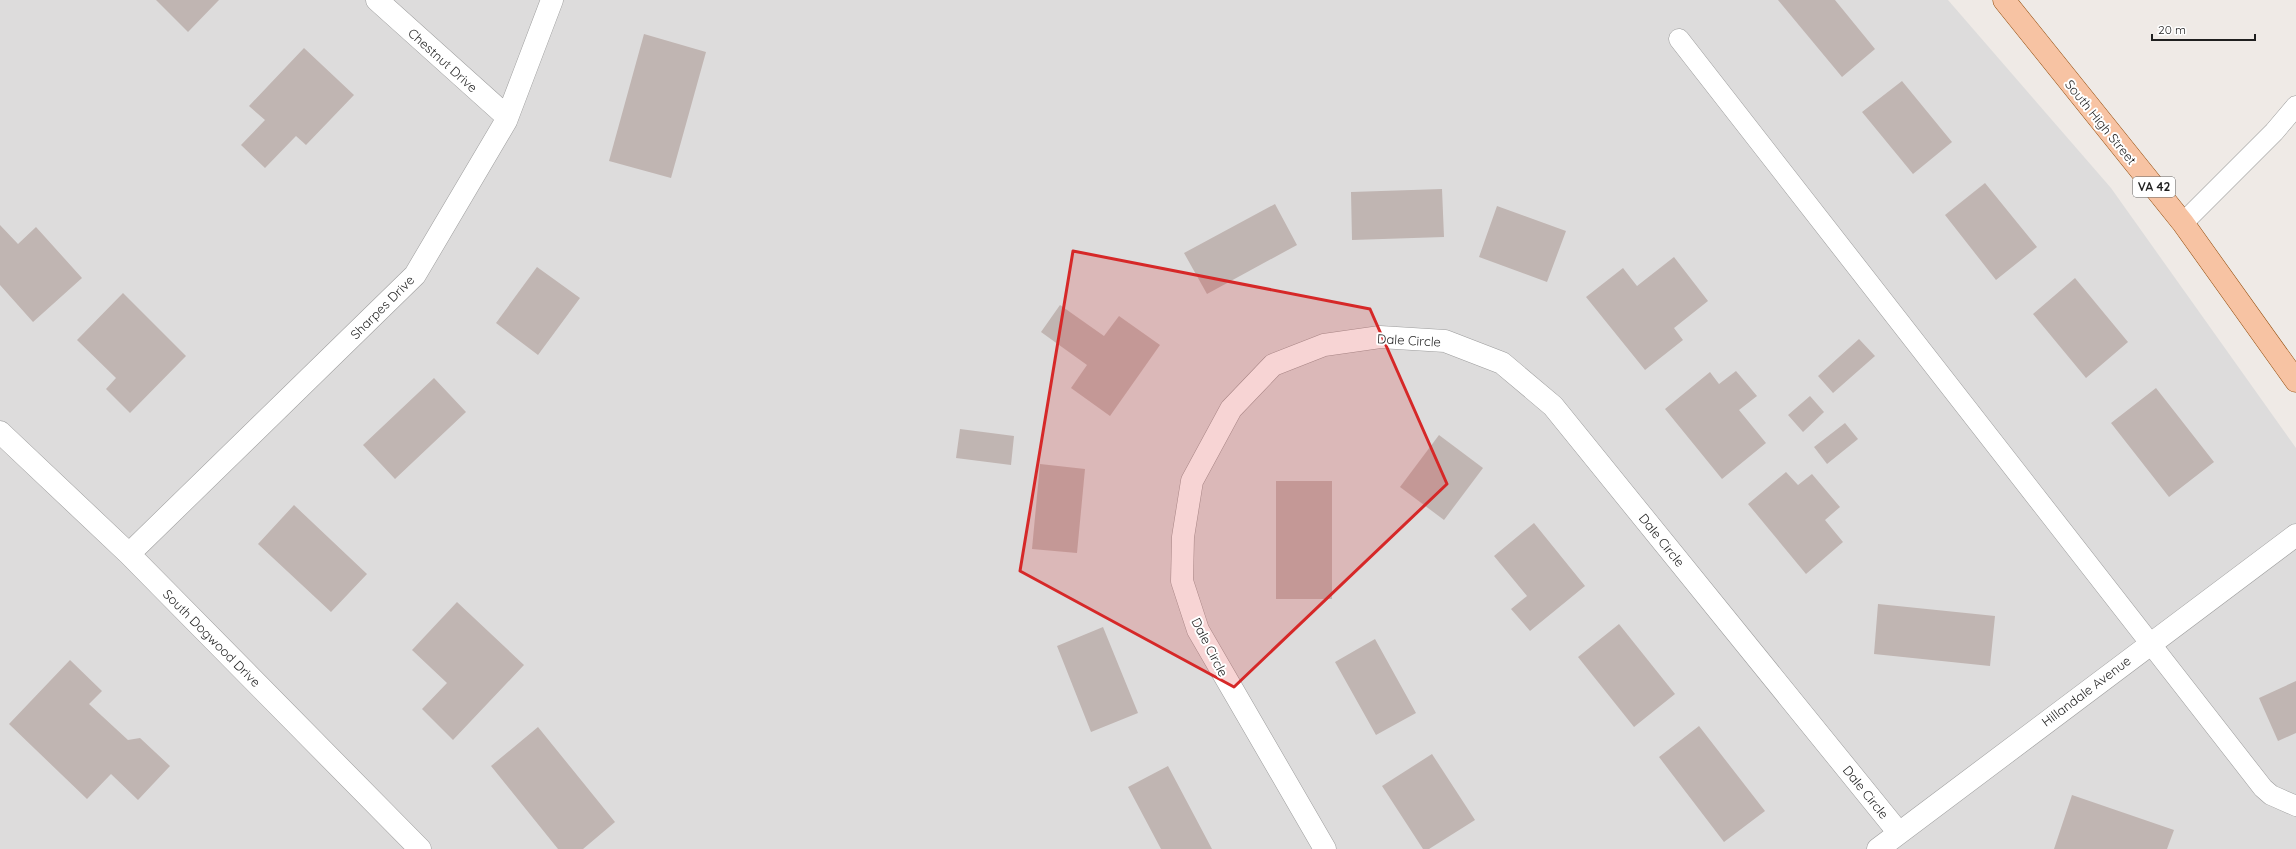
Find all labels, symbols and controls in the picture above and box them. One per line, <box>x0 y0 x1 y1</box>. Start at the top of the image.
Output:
scale bar <box>2152 16 2255 42</box>
text: 20 m <box>2158 22 2186 37</box>
street label: Chestnut Drive <box>405 25 481 95</box>
street label: South High Street <box>2062 76 2140 168</box>
road number: VA 42 <box>2133 177 2175 197</box>
street label: Sharpes Drive <box>347 272 417 342</box>
street label: Dale Circle <box>1377 330 1441 350</box>
street label: Dale Circle <box>1636 510 1688 570</box>
street label: South Dogwood Drive <box>160 586 264 690</box>
street label: Dale Circle <box>1188 615 1232 679</box>
street label: Hillandale Avenue <box>2038 652 2134 730</box>
street label: Dale Circle <box>1840 762 1892 822</box>

